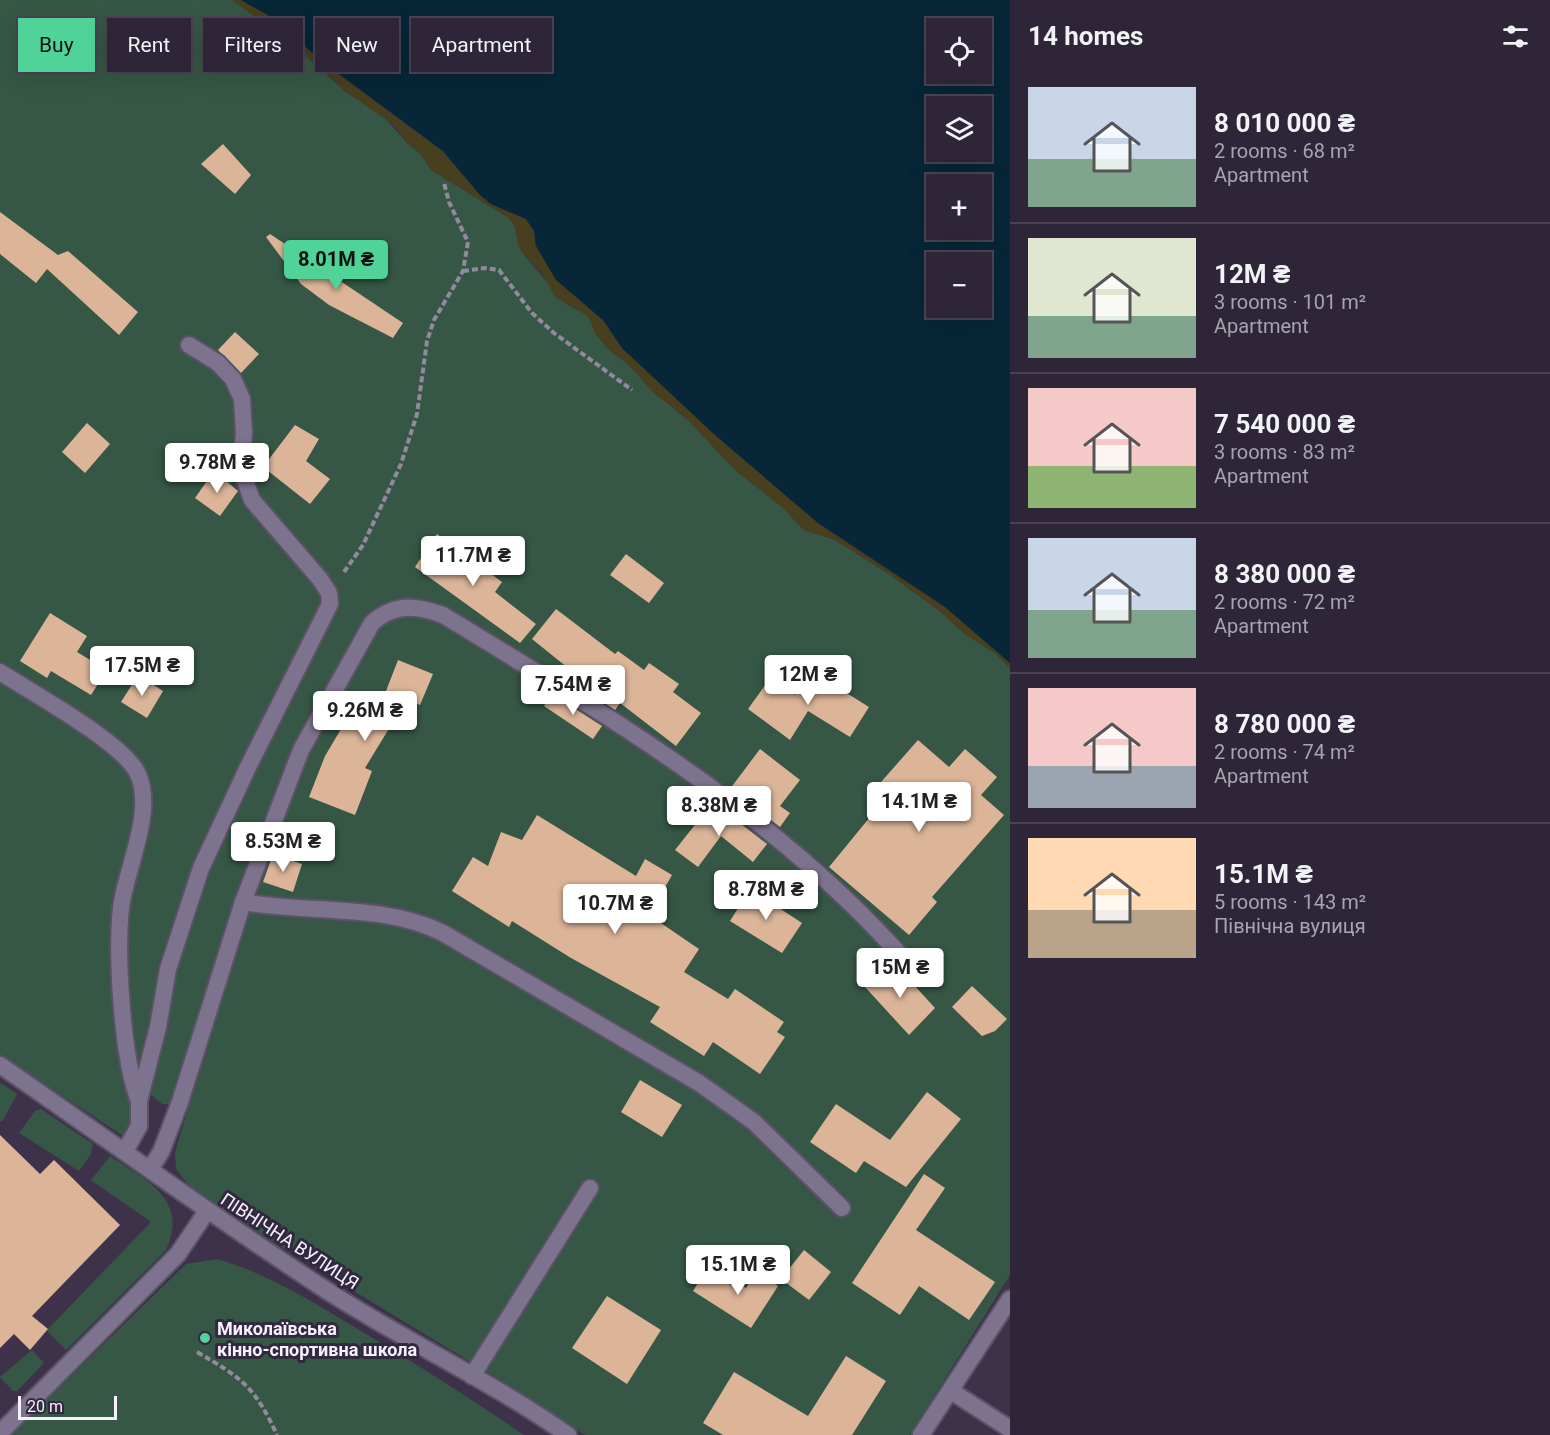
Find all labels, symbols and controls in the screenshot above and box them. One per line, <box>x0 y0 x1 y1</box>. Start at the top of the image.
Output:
chip: Buy <box>18 18 95 72</box>
chip: Rent <box>107 18 191 72</box>
chip: Filters <box>203 18 303 72</box>
chip: New <box>315 18 399 72</box>
chip: Apartment <box>411 18 552 72</box>
map controls <box>926 18 992 318</box>
button: locate <box>926 18 992 84</box>
icon: filters <box>1499 20 1532 53</box>
text: 14 homes <box>1028 21 1143 51</box>
button: layers <box>926 96 992 162</box>
text: 8 010 000 ₴ <box>1214 108 1355 138</box>
icon: home <box>1076 111 1148 183</box>
text: 2 rooms · 68 m² <box>1214 139 1355 163</box>
text: Apartment <box>1214 163 1309 187</box>
button: + <box>926 174 992 240</box>
pin: 8.01M ₴ <box>281 240 391 291</box>
text: 8.01M ₴ <box>298 247 374 271</box>
button: − <box>926 252 992 318</box>
text: 12M ₴ <box>1214 259 1290 289</box>
icon: home <box>1076 262 1148 334</box>
text: 3 rooms · 101 m² <box>1214 290 1366 314</box>
text: Apartment <box>1214 314 1309 338</box>
text: 7 540 000 ₴ <box>1214 409 1355 439</box>
icon: home <box>1076 412 1148 484</box>
text: 3 rooms · 83 m² <box>1214 440 1355 464</box>
pin: 9.78M ₴ <box>162 443 272 494</box>
text: 9.78M ₴ <box>179 450 255 474</box>
text: Apartment <box>1214 464 1309 488</box>
pin: 11.7M ₴ <box>418 536 528 587</box>
text: 11.7M ₴ <box>435 543 511 567</box>
text: 8 380 000 ₴ <box>1214 559 1355 589</box>
icon: home <box>1076 562 1148 634</box>
text: 2 rooms · 72 m² <box>1214 590 1355 614</box>
text: Apartment <box>1214 614 1309 638</box>
pin: 17.5M ₴ <box>87 646 197 697</box>
text: 17.5M ₴ <box>104 653 180 677</box>
pin: 12M ₴ <box>766 655 850 706</box>
text: 12M ₴ <box>779 662 837 686</box>
pin: 7.54M ₴ <box>518 665 628 716</box>
text: 7.54M ₴ <box>535 672 611 696</box>
pin: 9.26M ₴ <box>310 691 420 742</box>
text: 9.26M ₴ <box>327 698 403 722</box>
text: 8 780 000 ₴ <box>1214 709 1355 739</box>
icon: home <box>1076 712 1148 784</box>
text: 2 rooms · 74 m² <box>1214 740 1355 764</box>
text: Apartment <box>1214 764 1309 788</box>
pin: 14.1M ₴ <box>864 782 974 833</box>
pin: 8.38M ₴ <box>664 786 774 837</box>
text: 14.1M ₴ <box>881 789 957 813</box>
text: 8.38M ₴ <box>681 793 757 817</box>
pin: 8.53M ₴ <box>228 822 338 873</box>
text: 8.53M ₴ <box>245 829 321 853</box>
text: 15.1M ₴ <box>1214 859 1313 889</box>
icon: home <box>1076 862 1148 934</box>
pin: 8.78M ₴ <box>711 870 821 921</box>
text: 8.78M ₴ <box>728 877 804 901</box>
pin: 10.7M ₴ <box>560 884 670 935</box>
text: 5 rooms · 143 m² <box>1214 890 1366 914</box>
text: 10.7M ₴ <box>577 891 653 915</box>
text: Північна вулиця <box>1214 914 1366 938</box>
pin: 15M ₴ <box>858 948 942 999</box>
text: 15M ₴ <box>871 955 929 979</box>
street label: ПІВНІЧНА ВУЛИЦЯ <box>217 1189 363 1293</box>
pin: 15.1M ₴ <box>683 1245 793 1296</box>
text: 15.1M ₴ <box>700 1252 776 1276</box>
place label: Миколаївська кінно-спортивна школа <box>217 1318 418 1360</box>
marker: Миколаївська кінно-спортивна школа <box>198 1331 212 1345</box>
scale bar <box>18 1393 117 1420</box>
text: 20 m <box>27 1397 63 1416</box>

